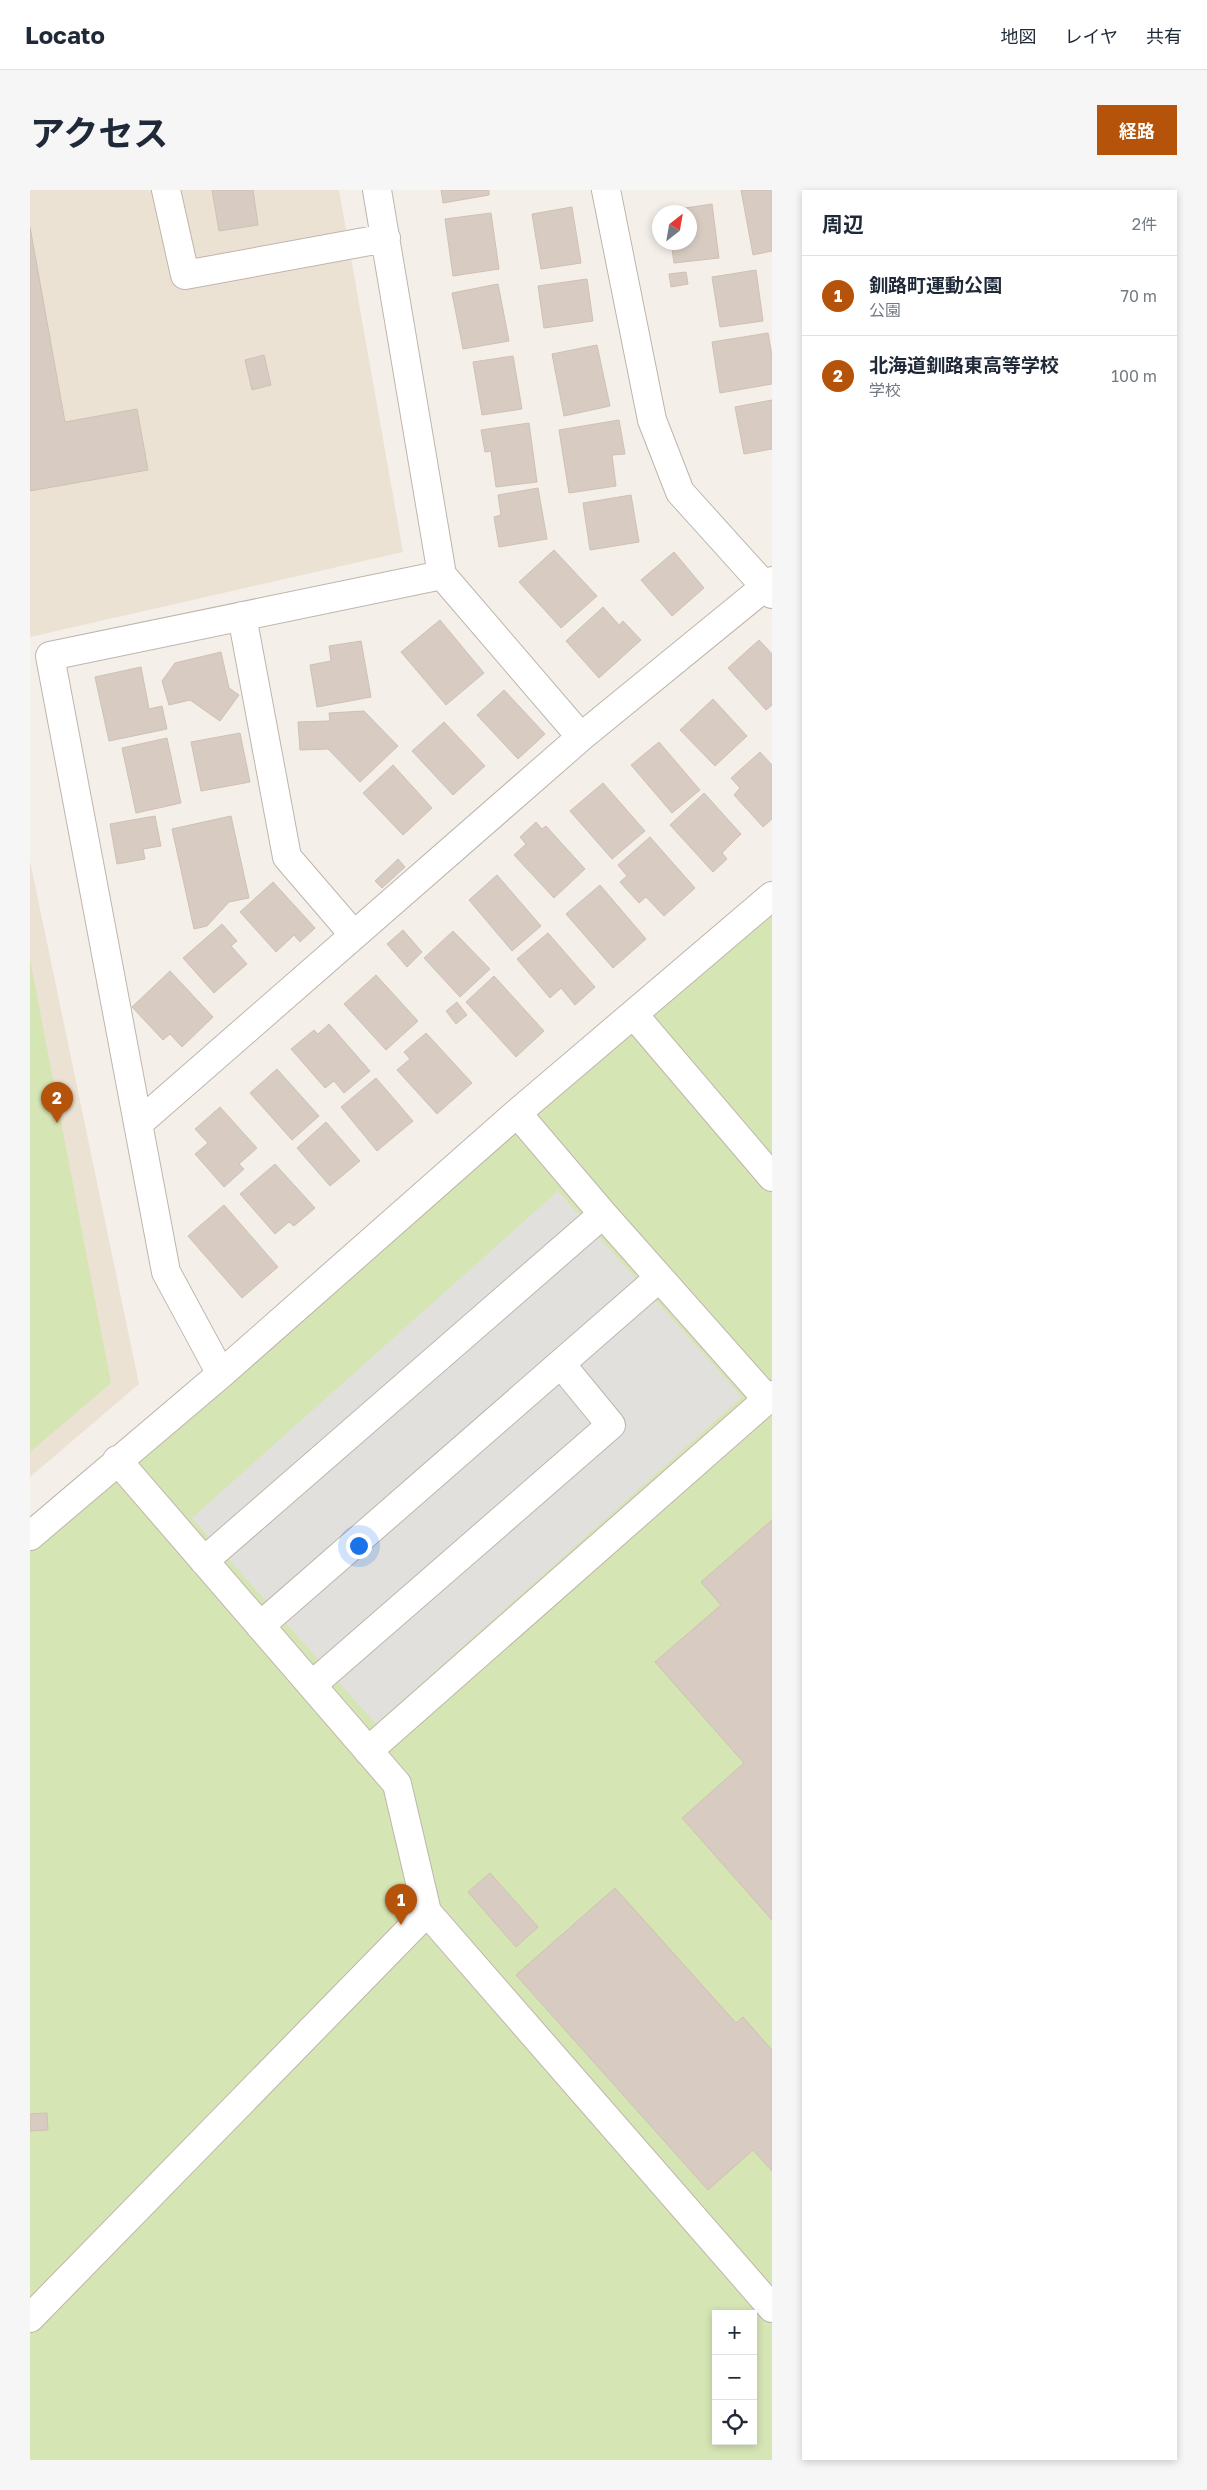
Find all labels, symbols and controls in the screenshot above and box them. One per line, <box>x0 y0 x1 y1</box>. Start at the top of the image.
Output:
text: Locato <box>25 20 105 49</box>
text: 地図 <box>1001 25 1037 47</box>
text: レイヤ <box>1065 25 1118 47</box>
text: 共有 <box>1146 25 1182 47</box>
button: 経路 <box>1097 105 1177 155</box>
text: アクセス <box>30 112 168 154</box>
north arrow <box>652 205 697 250</box>
text: 周辺 <box>822 211 864 237</box>
text: 2件 <box>1132 214 1157 234</box>
text: 釧路町運動公園 <box>869 273 1002 296</box>
text: 1 <box>834 286 842 306</box>
text: 70 m <box>1120 286 1157 306</box>
text: 公園 <box>869 300 901 320</box>
text: 北海道釧路東高等学校 <box>869 353 1059 376</box>
text: 2 <box>833 366 843 386</box>
text: 100 m <box>1111 366 1157 386</box>
text: 学校 <box>869 380 901 400</box>
pin: 2 <box>41 1082 73 1123</box>
your location <box>346 1533 372 1559</box>
pin: 1 <box>385 1884 417 1925</box>
map controls <box>712 2310 757 2445</box>
button: + <box>712 2310 757 2355</box>
button: − <box>712 2355 757 2400</box>
button: locate <box>712 2400 757 2445</box>

